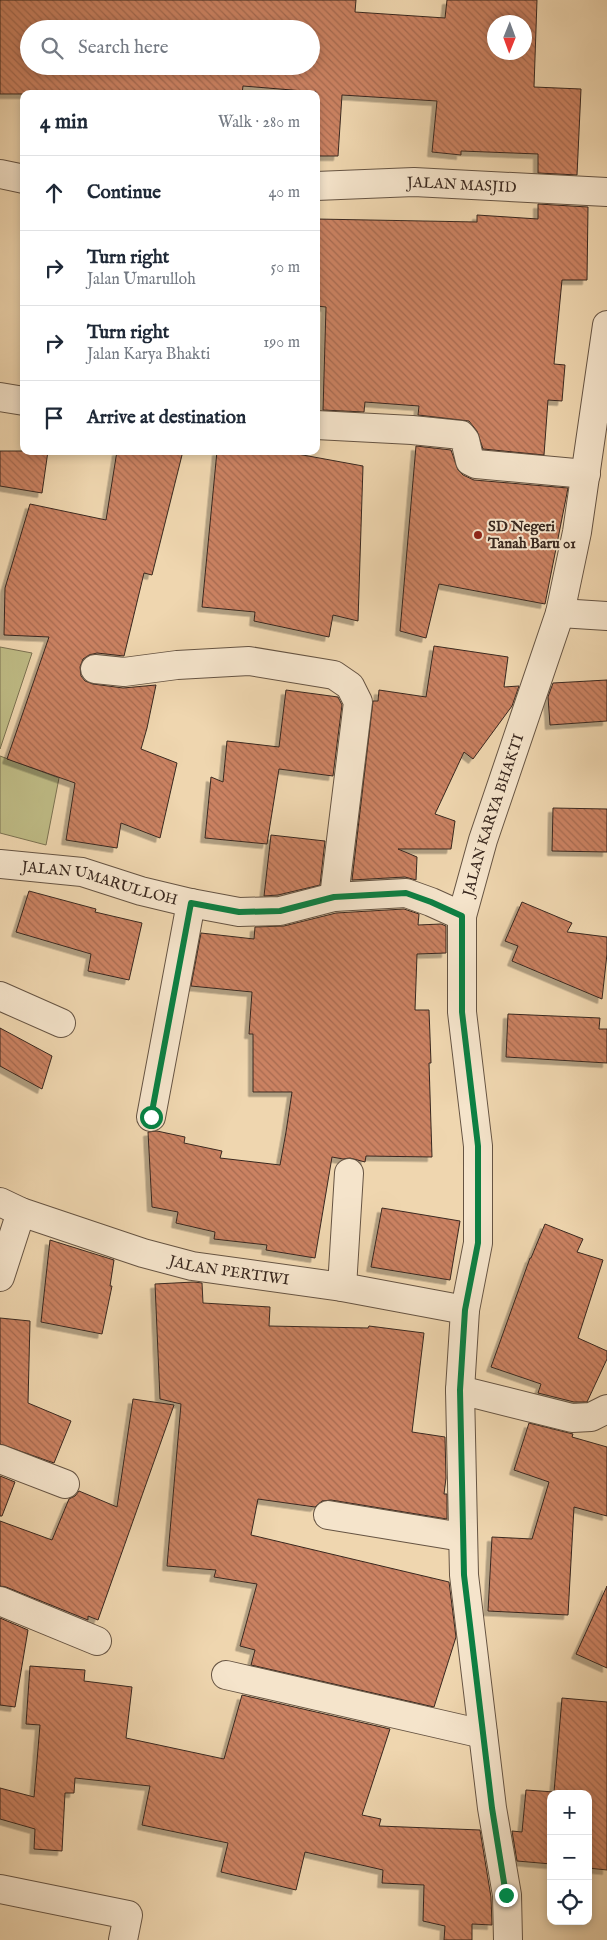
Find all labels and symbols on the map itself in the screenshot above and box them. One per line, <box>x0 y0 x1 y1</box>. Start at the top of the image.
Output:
north arrow <box>487 15 532 60</box>
street label: JALAN MASJID <box>405 173 517 197</box>
place label: SD Negeri Tanah Baru 01 <box>487 517 576 553</box>
marker: SD Negeri Tanah Baru 01 <box>472 529 484 541</box>
street label: JALAN KARYA BHAKTI <box>458 731 528 900</box>
street label: JALAN UMARULLOH <box>19 857 180 910</box>
route start <box>140 1106 163 1129</box>
street label: JALAN PERTIWI <box>165 1251 291 1290</box>
route end <box>495 1884 518 1907</box>

